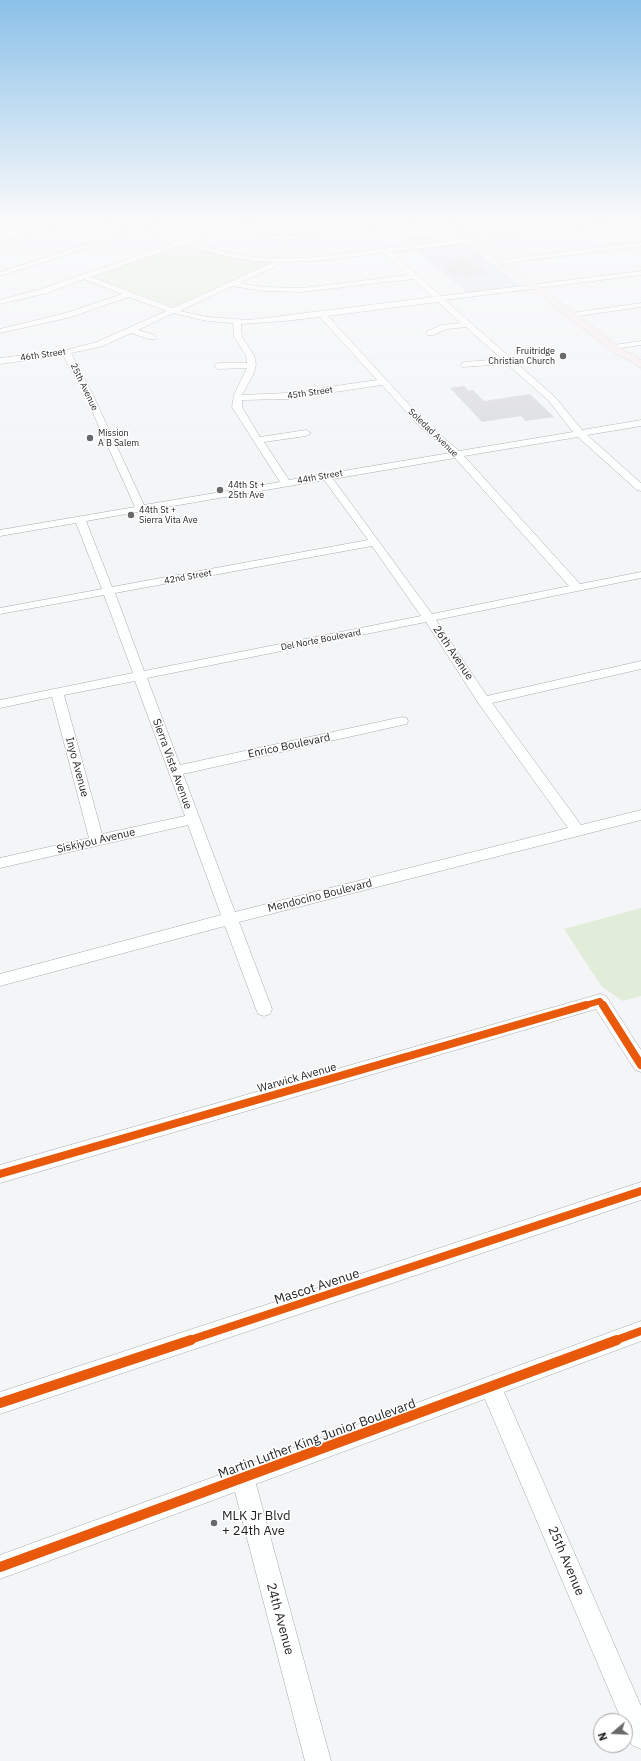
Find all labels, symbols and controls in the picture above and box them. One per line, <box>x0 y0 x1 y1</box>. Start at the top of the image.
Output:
street label: 46th Street <box>20 346 66 364</box>
place label: Fruitridge Christian Church <box>488 346 555 367</box>
marker: Fruitridge Christian Church <box>558 351 568 361</box>
street label: 25th Avenue <box>68 362 100 412</box>
street label: 45th Street <box>287 384 333 402</box>
street label: Soledad Avenue <box>406 407 460 459</box>
place label: Mission A B Salem <box>98 428 139 449</box>
marker: Mission A B Salem <box>85 433 95 443</box>
street label: 44th Street <box>296 468 344 486</box>
place label: 44th St + 25th Ave <box>228 480 265 501</box>
marker: 44th St + 25th Ave <box>215 485 225 495</box>
place label: 44th St + Sierra Vita Ave <box>139 505 198 526</box>
marker: 44th St + Sierra Vita Ave <box>126 510 136 520</box>
street label: 42nd Street <box>163 568 213 586</box>
street label: 26th Avenue <box>430 623 476 683</box>
street label: Del Norte Boulevard <box>280 627 362 653</box>
street label: Sierra Vista Avenue <box>149 717 195 811</box>
street label: Enrico Boulevard <box>247 731 331 761</box>
street label: Inyo Avenue <box>63 736 91 798</box>
street label: Siskiyou Avenue <box>55 826 137 856</box>
street label: Mendocino Boulevard <box>266 877 374 915</box>
street label: Warwick Avenue <box>256 1060 338 1096</box>
street label: Mascot Avenue <box>272 1266 362 1308</box>
street label: Martin Luther King Junior Boulevard <box>216 1396 418 1482</box>
place label: MLK Jr Blvd + 24th Ave <box>222 1508 291 1539</box>
marker: MLK Jr Blvd + 24th Ave <box>209 1518 219 1528</box>
street label: 25th Avenue <box>544 1524 588 1598</box>
street label: 24th Avenue <box>263 1581 297 1657</box>
north arrow <box>593 1713 633 1753</box>
text: N <box>595 1731 611 1743</box>

